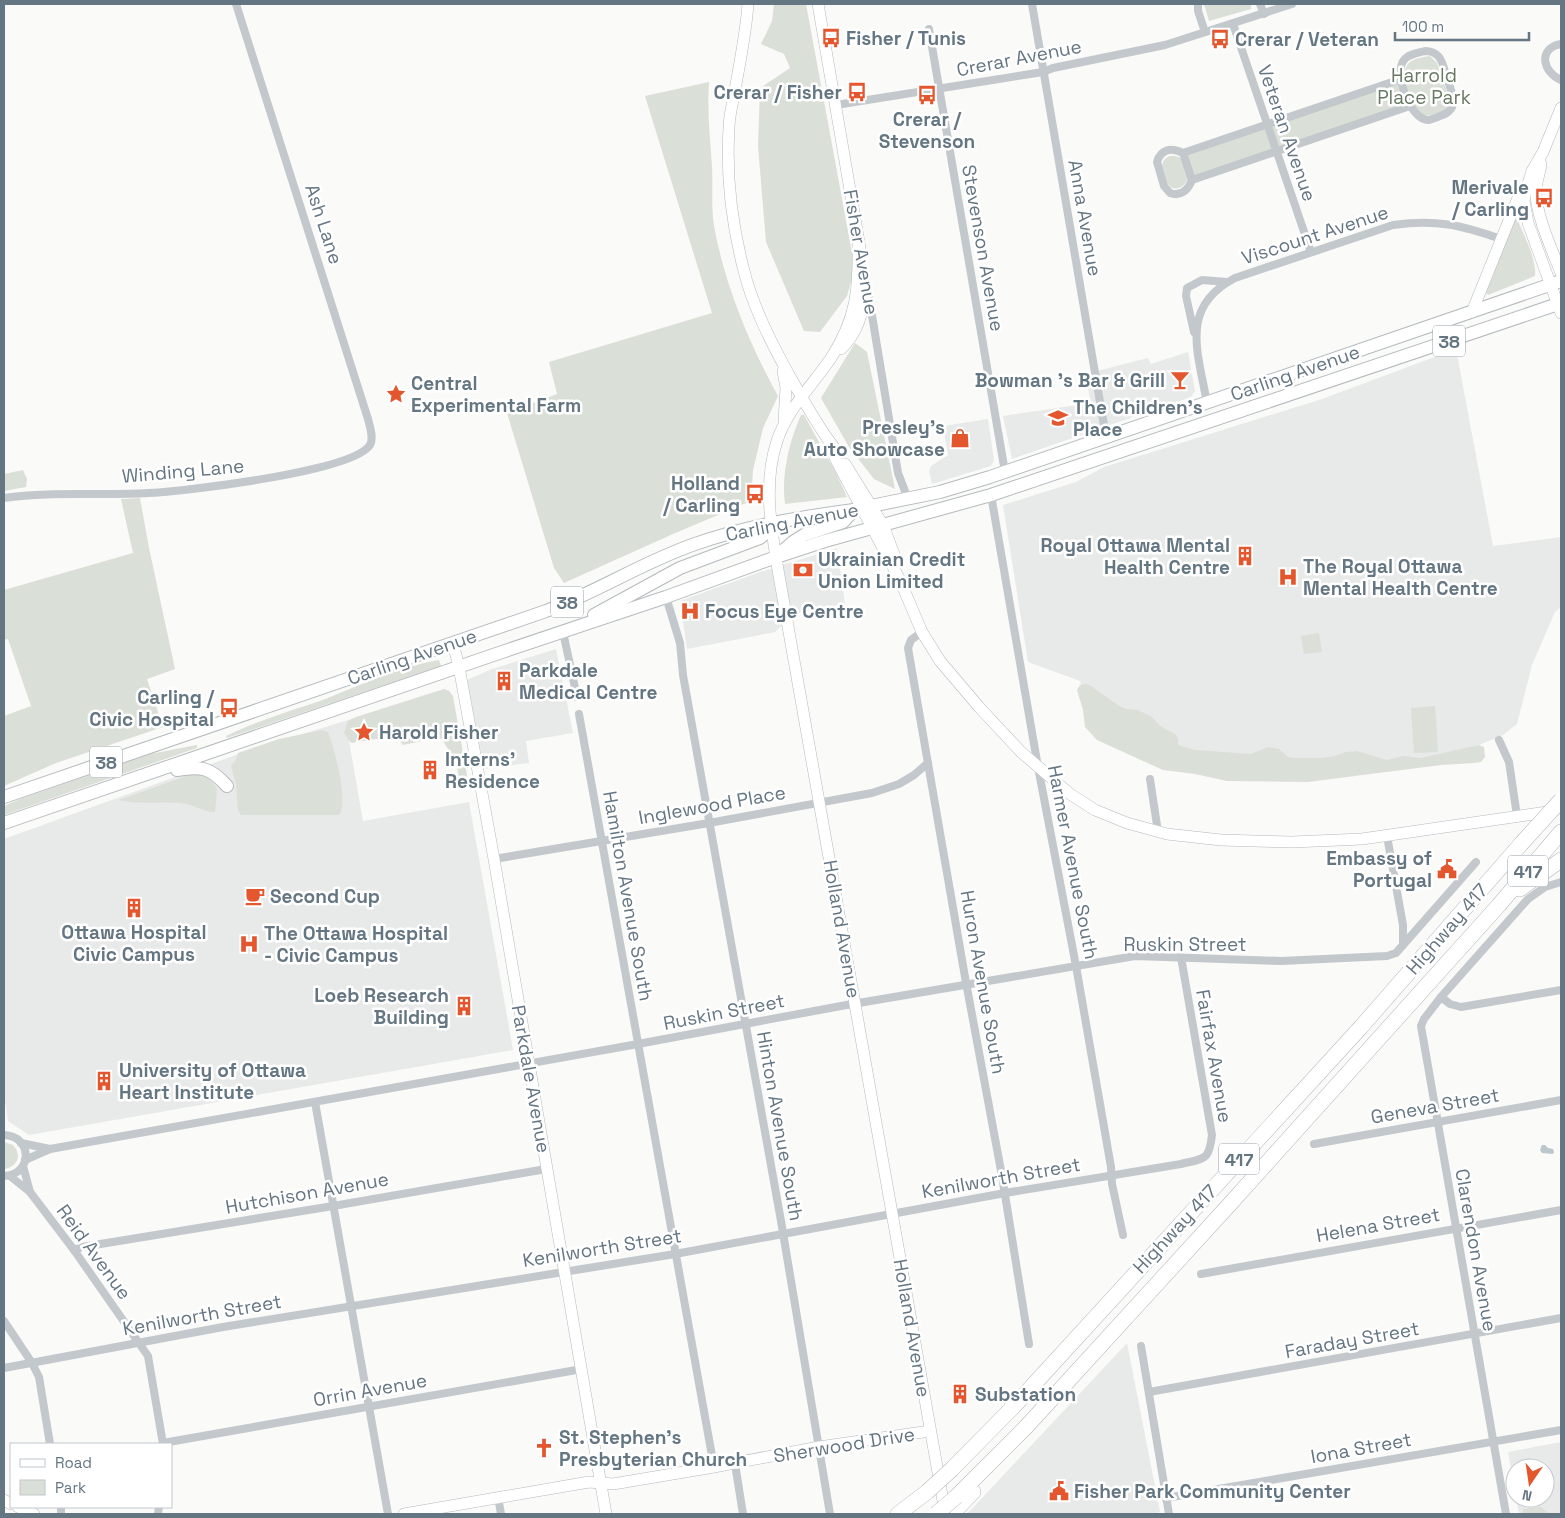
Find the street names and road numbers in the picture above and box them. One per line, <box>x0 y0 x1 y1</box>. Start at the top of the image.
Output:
street label: Crerar Avenue <box>954 34 1084 82</box>
street label: Veteran Avenue <box>1252 61 1322 205</box>
street label: Anna Avenue <box>1062 158 1108 278</box>
street label: Stevenson Avenue <box>956 163 1010 333</box>
street label: Ash Lane <box>299 181 349 267</box>
street label: Fisher Avenue <box>838 187 884 317</box>
street label: Viscount Avenue <box>1238 199 1392 271</box>
road number: 38 <box>1433 326 1465 356</box>
street label: Carling Avenue <box>1227 339 1363 407</box>
street label: Winding Lane <box>121 453 245 489</box>
street label: Carling Avenue <box>723 497 861 547</box>
road number: 38 <box>551 586 583 618</box>
street label: Carling Avenue <box>344 623 480 691</box>
road number: 38 <box>90 746 122 778</box>
street label: Harmer Avenue South <box>1042 763 1104 961</box>
street label: Inglewood Place <box>636 780 788 830</box>
street label: Hamilton Avenue South <box>597 789 659 1003</box>
road number: 417 <box>1508 856 1548 886</box>
street label: Holland Avenue <box>818 858 866 1000</box>
street label: Highway 417 <box>1400 878 1494 980</box>
street label: Huron Avenue South <box>955 888 1011 1076</box>
street label: Ruskin Street <box>1123 932 1247 957</box>
street label: Fairfax Avenue <box>1190 987 1238 1125</box>
street label: Ruskin Street <box>661 988 787 1036</box>
street label: Parkdale Avenue <box>506 1003 556 1155</box>
street label: Hinton Avenue South <box>751 1029 809 1223</box>
street label: Geneva Street <box>1369 1082 1501 1130</box>
road number: 417 <box>1219 1144 1259 1174</box>
street label: Kenilworth Street <box>920 1152 1082 1204</box>
street label: Hutchison Avenue <box>223 1166 391 1220</box>
street label: Clarendon Avenue <box>1449 1167 1503 1333</box>
street label: Highway 417 <box>1127 1179 1223 1279</box>
street label: Reid Avenue <box>51 1199 137 1305</box>
street label: Helena Street <box>1314 1202 1442 1248</box>
street label: Kenilworth Street <box>521 1223 683 1273</box>
street label: Holland Avenue <box>888 1257 936 1399</box>
street label: Kenilworth Street <box>121 1289 283 1341</box>
street label: Faraday Street <box>1283 1316 1421 1364</box>
street label: Orrin Avenue <box>311 1368 429 1412</box>
street label: Sherwood Drive <box>771 1421 917 1469</box>
street label: Iona Street <box>1309 1427 1413 1469</box>

